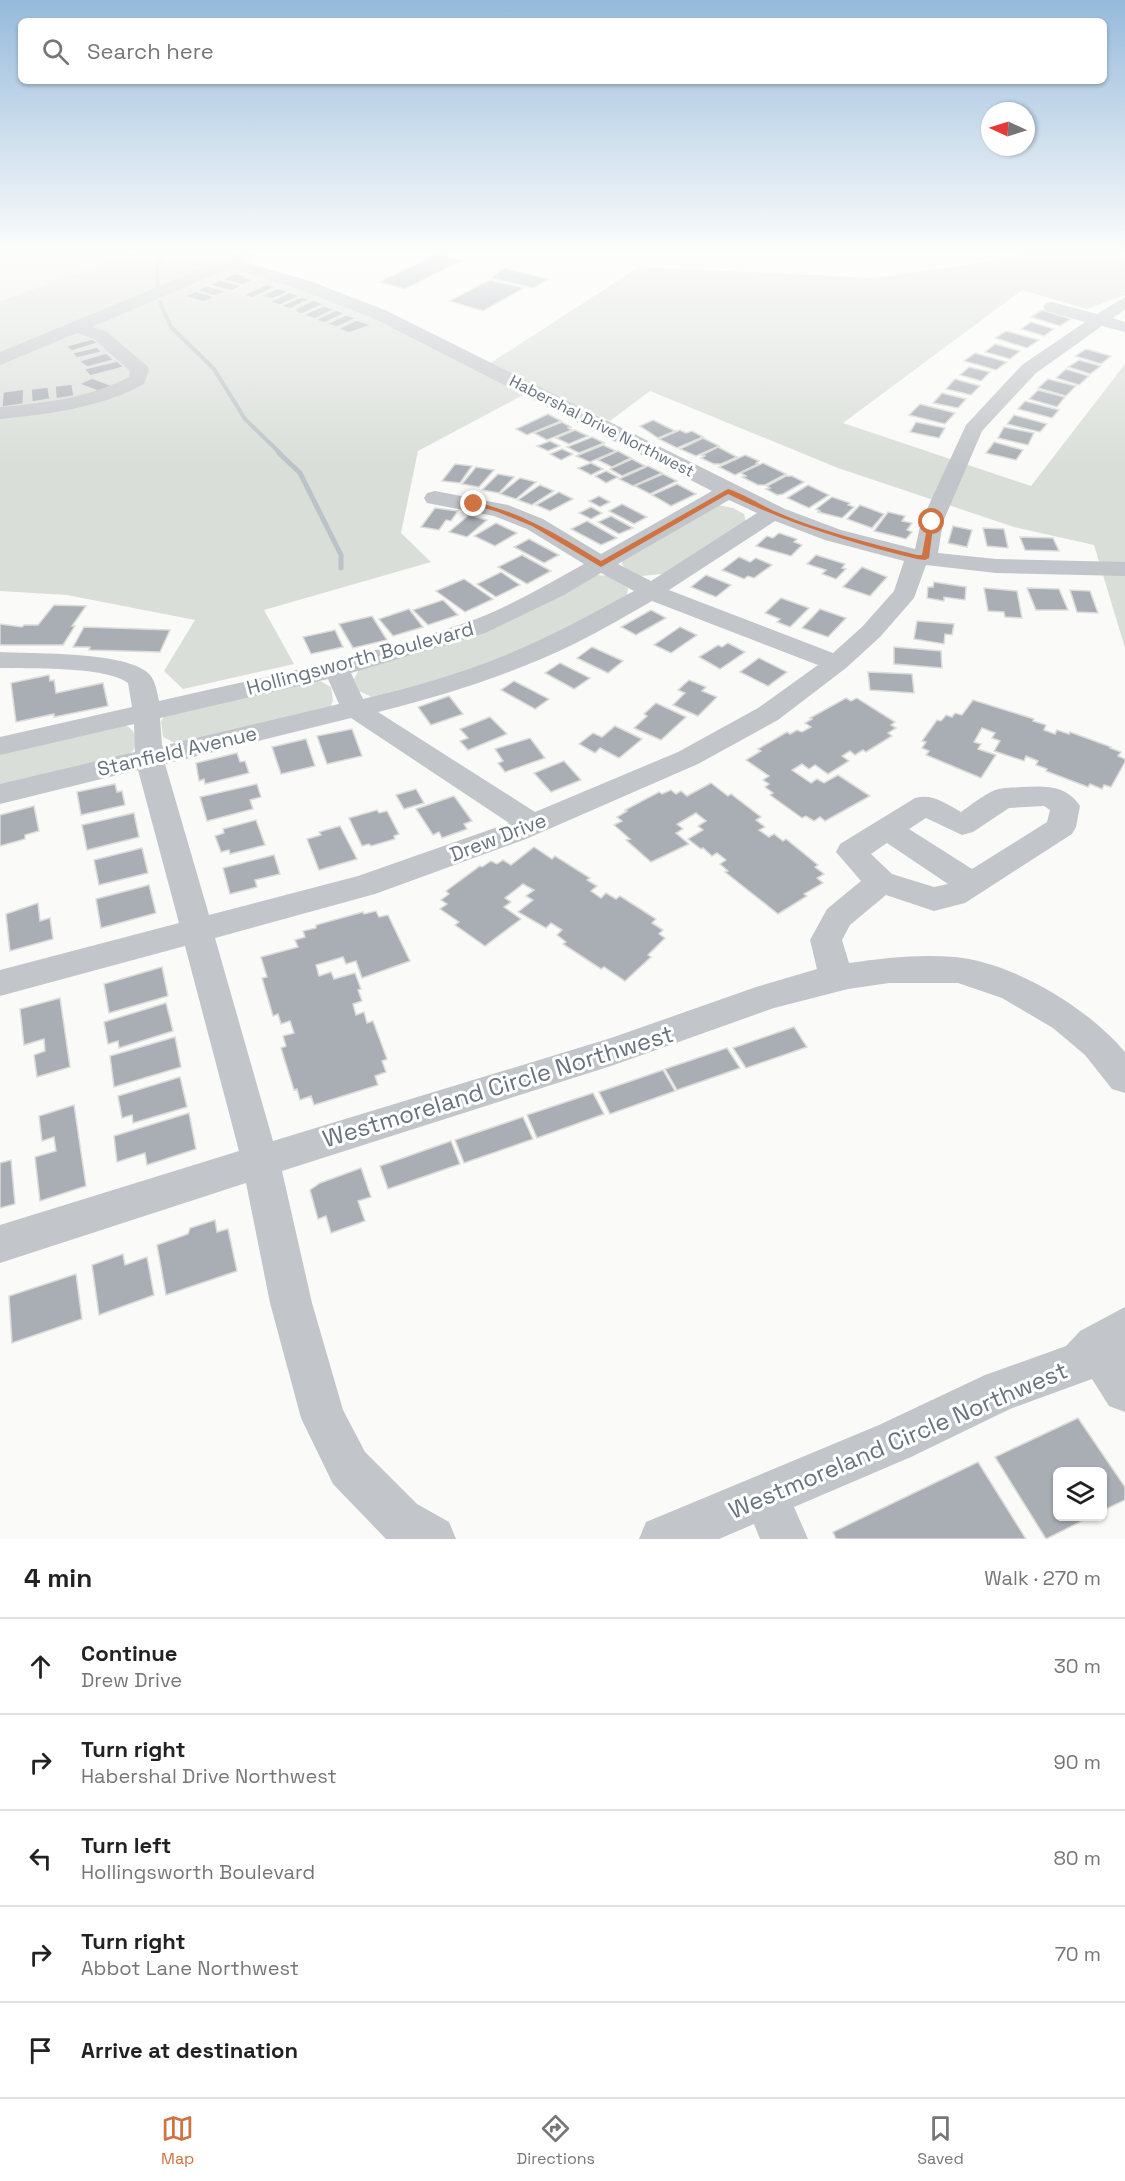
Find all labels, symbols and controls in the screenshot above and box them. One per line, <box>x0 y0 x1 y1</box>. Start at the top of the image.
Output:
search box <box>18 18 1107 84</box>
icon: search <box>39 35 72 68</box>
text: Search here <box>87 37 214 65</box>
north arrow <box>981 102 1035 156</box>
street label: Habershal Drive Northwest <box>506 370 698 482</box>
route end <box>460 490 486 516</box>
route start <box>918 508 944 534</box>
street label: Hollingsworth Boulevard <box>244 615 476 701</box>
street label: Stanfield Avenue <box>95 720 259 782</box>
street label: Drew Drive <box>446 807 550 867</box>
street label: Westmoreland Circle Northwest <box>319 1018 677 1154</box>
street label: Westmoreland Circle Northwest <box>724 1354 1072 1526</box>
map controls <box>1053 1467 1107 1521</box>
button: layers <box>1053 1467 1107 1521</box>
text: 4 min <box>24 1561 92 1595</box>
text: Walk · 270 m <box>984 1565 1101 1591</box>
text: Continue <box>81 1639 177 1667</box>
icon: ahead <box>24 1650 57 1683</box>
text: 30 m <box>1054 1653 1101 1679</box>
text: Drew Drive <box>81 1667 182 1693</box>
text: Turn right <box>81 1735 186 1763</box>
icon: right <box>24 1746 57 1779</box>
text: 90 m <box>1054 1749 1101 1775</box>
text: Habershal Drive Northwest <box>81 1763 337 1789</box>
text: Turn left <box>81 1831 171 1859</box>
icon: left <box>24 1842 57 1875</box>
text: 80 m <box>1053 1845 1101 1871</box>
text: Hollingsworth Boulevard <box>81 1859 315 1885</box>
text: Turn right <box>81 1927 186 1955</box>
icon: right <box>24 1938 57 1971</box>
text: 70 m <box>1055 1941 1101 1967</box>
text: Abbot Lane Northwest <box>81 1955 299 1981</box>
icon: arrive <box>24 2034 57 2067</box>
text: Arrive at destination <box>81 2036 298 2064</box>
tab: Map <box>161 2112 194 2169</box>
tab: Directions <box>517 2112 595 2169</box>
tab: Saved <box>917 2112 964 2169</box>

